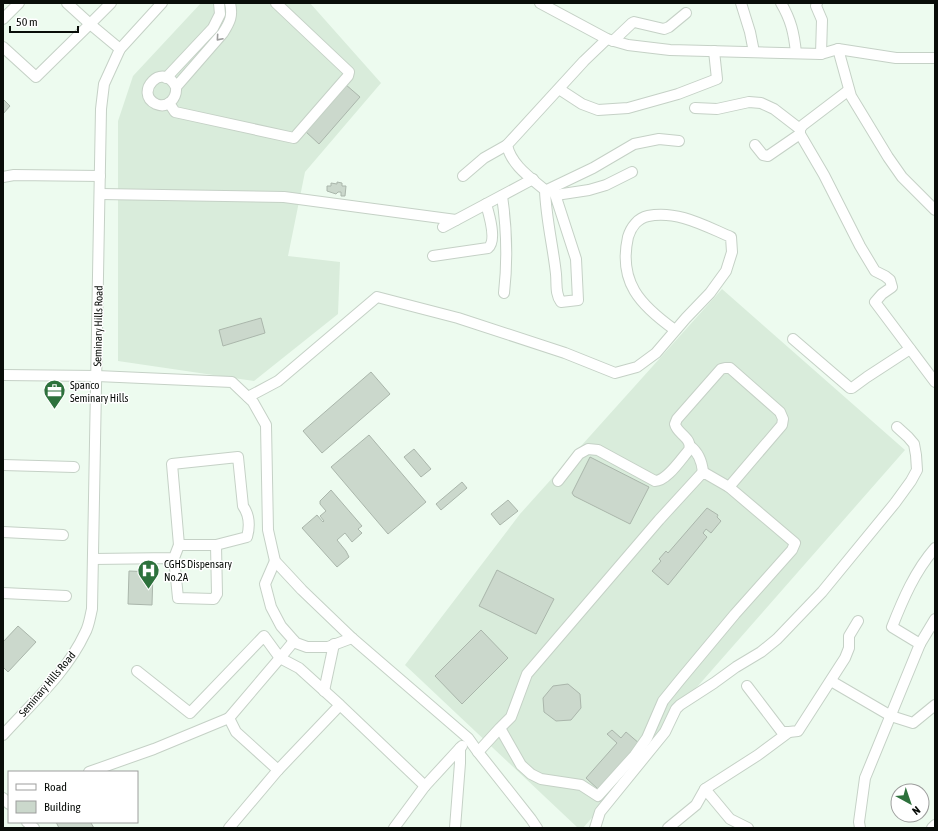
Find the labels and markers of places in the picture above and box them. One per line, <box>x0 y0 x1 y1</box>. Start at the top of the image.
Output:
office icon: Spanco Seminary Hills <box>42 378 68 411</box>
place label: Spanco Seminary Hills <box>70 379 129 404</box>
hospital icon: CGHS Dispensary No.2A <box>135 557 161 590</box>
place label: CGHS Dispensary No.2A <box>164 558 232 583</box>

